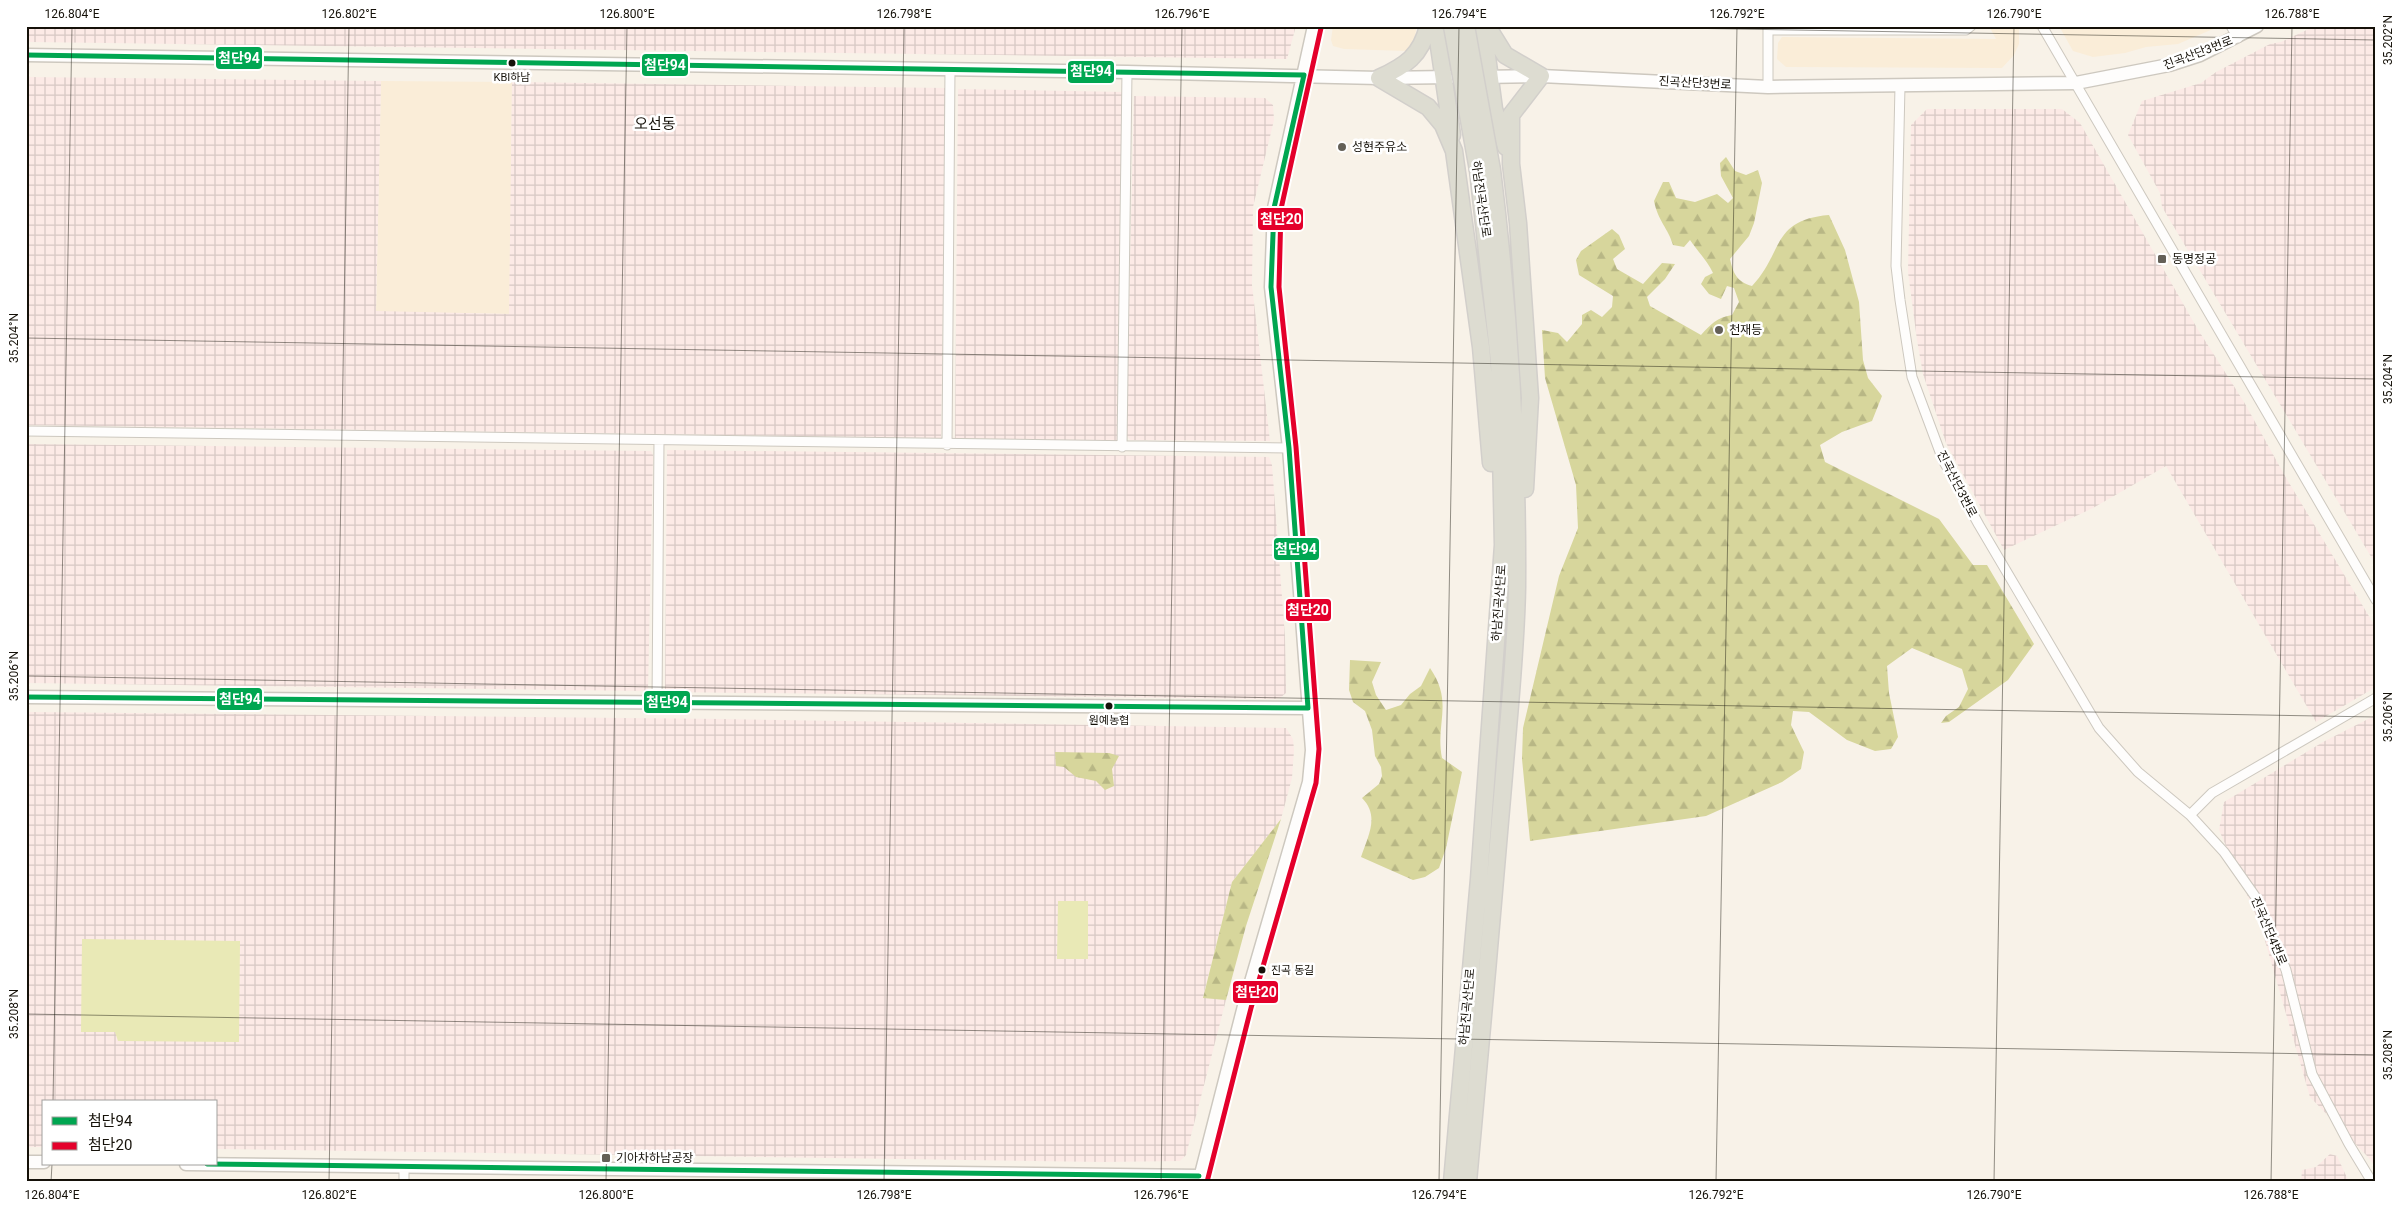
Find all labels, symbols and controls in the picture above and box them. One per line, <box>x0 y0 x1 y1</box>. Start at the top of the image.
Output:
text: 126.804°E <box>45 7 100 21</box>
text: 126.802°E <box>322 7 377 21</box>
text: 126.800°E <box>600 7 655 21</box>
text: 126.798°E <box>877 7 932 21</box>
text: 126.796°E <box>1155 7 1210 21</box>
text: 126.794°E <box>1432 7 1487 21</box>
text: 126.792°E <box>1710 7 1765 21</box>
text: 126.790°E <box>1987 7 2042 21</box>
text: 126.788°E <box>2265 7 2320 21</box>
text: 35.202°N <box>2381 15 2395 65</box>
street label: 진곡산단3번로 <box>2161 33 2235 73</box>
line badge: 첨단94 <box>215 46 263 70</box>
text: 첨단94 <box>218 50 260 66</box>
line badge: 첨단94 <box>641 53 689 77</box>
text: 첨단94 <box>644 57 686 73</box>
marker: KBI하남 <box>507 58 517 68</box>
line badge: 첨단94 <box>1067 60 1115 84</box>
text: 첨단94 <box>1070 63 1112 79</box>
place label: KBI하남 <box>494 71 531 84</box>
street label: 진곡산단3번로 <box>1658 74 1732 92</box>
district label: 오선동 <box>634 115 676 133</box>
place label: 성현주유소 <box>1352 140 1407 154</box>
marker: 성현주유소 <box>1336 141 1348 153</box>
street label: 하남진곡산단로 <box>1469 160 1493 238</box>
line badge: 첨단20 <box>1257 207 1304 231</box>
text: 첨단20 <box>1260 211 1302 227</box>
place label: 동명정공 <box>2172 252 2216 266</box>
marker: 동명정공 <box>2156 253 2168 265</box>
text: 35.204°N <box>7 313 21 363</box>
place label: 천재등 <box>1729 323 1762 337</box>
marker: 천재등 <box>1713 324 1725 336</box>
text: 35.204°N <box>2381 354 2395 404</box>
street label: 진곡산단3번로 <box>1934 448 1980 520</box>
line badge: 첨단94 <box>1273 537 1320 561</box>
text: 첨단94 <box>1275 541 1317 557</box>
street label: 하남진곡산단로 <box>1489 564 1509 642</box>
line badge: 첨단20 <box>1285 598 1332 622</box>
text: 첨단20 <box>1287 602 1329 618</box>
text: 35.206°N <box>7 651 21 701</box>
line badge: 첨단94 <box>216 687 263 711</box>
line badge: 첨단94 <box>643 690 691 714</box>
text: 첨단94 <box>219 691 261 707</box>
text: 35.206°N <box>2381 692 2395 742</box>
text: 첨단94 <box>646 694 688 710</box>
marker: 원예농협 <box>1104 701 1114 711</box>
place label: 원예농협 <box>1089 714 1129 727</box>
street label: 진곡산단4번로 <box>2248 895 2290 967</box>
place label: 진곡 동길 <box>1271 964 1314 977</box>
marker: 진곡 동길 <box>1257 965 1267 975</box>
street label: 하남진곡산단로 <box>1457 968 1477 1046</box>
line badge: 첨단20 <box>1232 980 1279 1004</box>
text: 첨단20 <box>1235 984 1277 1000</box>
text: 35.208°N <box>7 989 21 1039</box>
text: 35.208°N <box>2381 1030 2395 1080</box>
legend <box>42 1100 218 1166</box>
text: 첨단94 <box>88 1112 133 1130</box>
text: 첨단20 <box>88 1136 132 1154</box>
place label: 기아차하남공장 <box>616 1151 693 1165</box>
marker: 기아차하남공장 <box>600 1152 612 1164</box>
text: 126.804°E <box>25 1188 80 1202</box>
text: 126.802°E <box>302 1188 357 1202</box>
text: 126.800°E <box>579 1188 634 1202</box>
text: 126.798°E <box>857 1188 912 1202</box>
text: 126.796°E <box>1134 1188 1189 1202</box>
text: 126.794°E <box>1412 1188 1467 1202</box>
text: 126.792°E <box>1689 1188 1744 1202</box>
text: 126.790°E <box>1967 1188 2022 1202</box>
text: 126.788°E <box>2244 1188 2299 1202</box>

